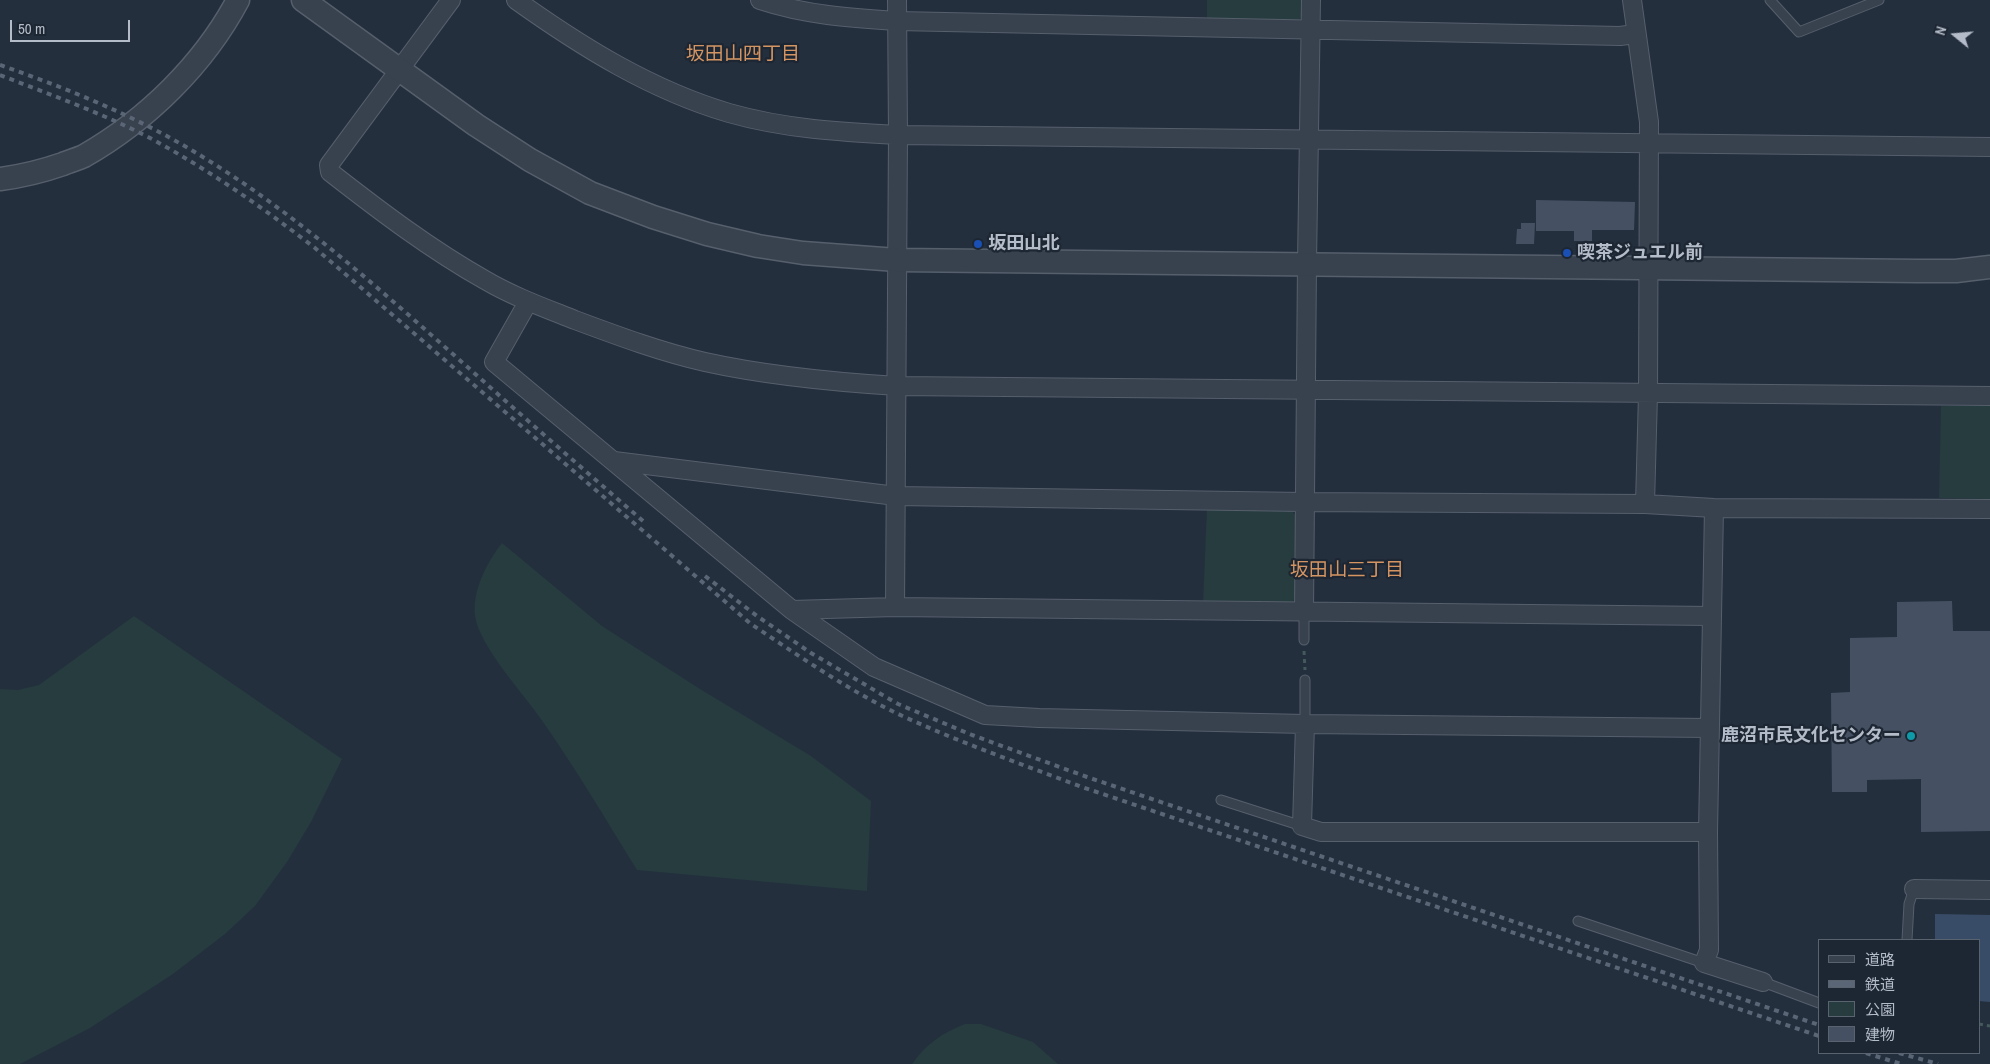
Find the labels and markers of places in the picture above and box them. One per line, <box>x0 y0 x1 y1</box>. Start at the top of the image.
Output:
place label: 坂田山北 <box>988 233 1060 255</box>
marker: 坂田山北 <box>972 238 984 250</box>
place label: 喫茶ジュエル前 <box>1577 242 1703 264</box>
marker: 喫茶ジュエル前 <box>1561 247 1573 259</box>
place label: 鹿沼市民文化センター <box>1721 725 1901 747</box>
marker: 鹿沼市民文化センター <box>1905 730 1917 742</box>

